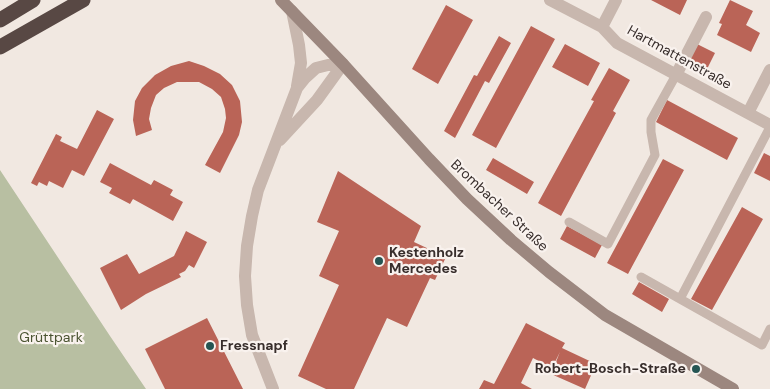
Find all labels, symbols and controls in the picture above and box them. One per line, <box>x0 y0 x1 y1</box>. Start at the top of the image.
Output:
street label: Hartmattenstraße <box>624 22 734 94</box>
street label: Brombacher Straße <box>447 157 551 255</box>
place label: Kestenholz Mercedes <box>389 245 464 278</box>
marker: Kestenholz Mercedes <box>373 255 385 267</box>
park label: Grüttpark <box>19 330 83 346</box>
place label: Fressnapf <box>220 338 288 354</box>
marker: Fressnapf <box>204 340 216 352</box>
place label: Robert-Bosch-Straße <box>535 361 686 377</box>
marker: Robert-Bosch-Straße <box>690 363 702 375</box>

